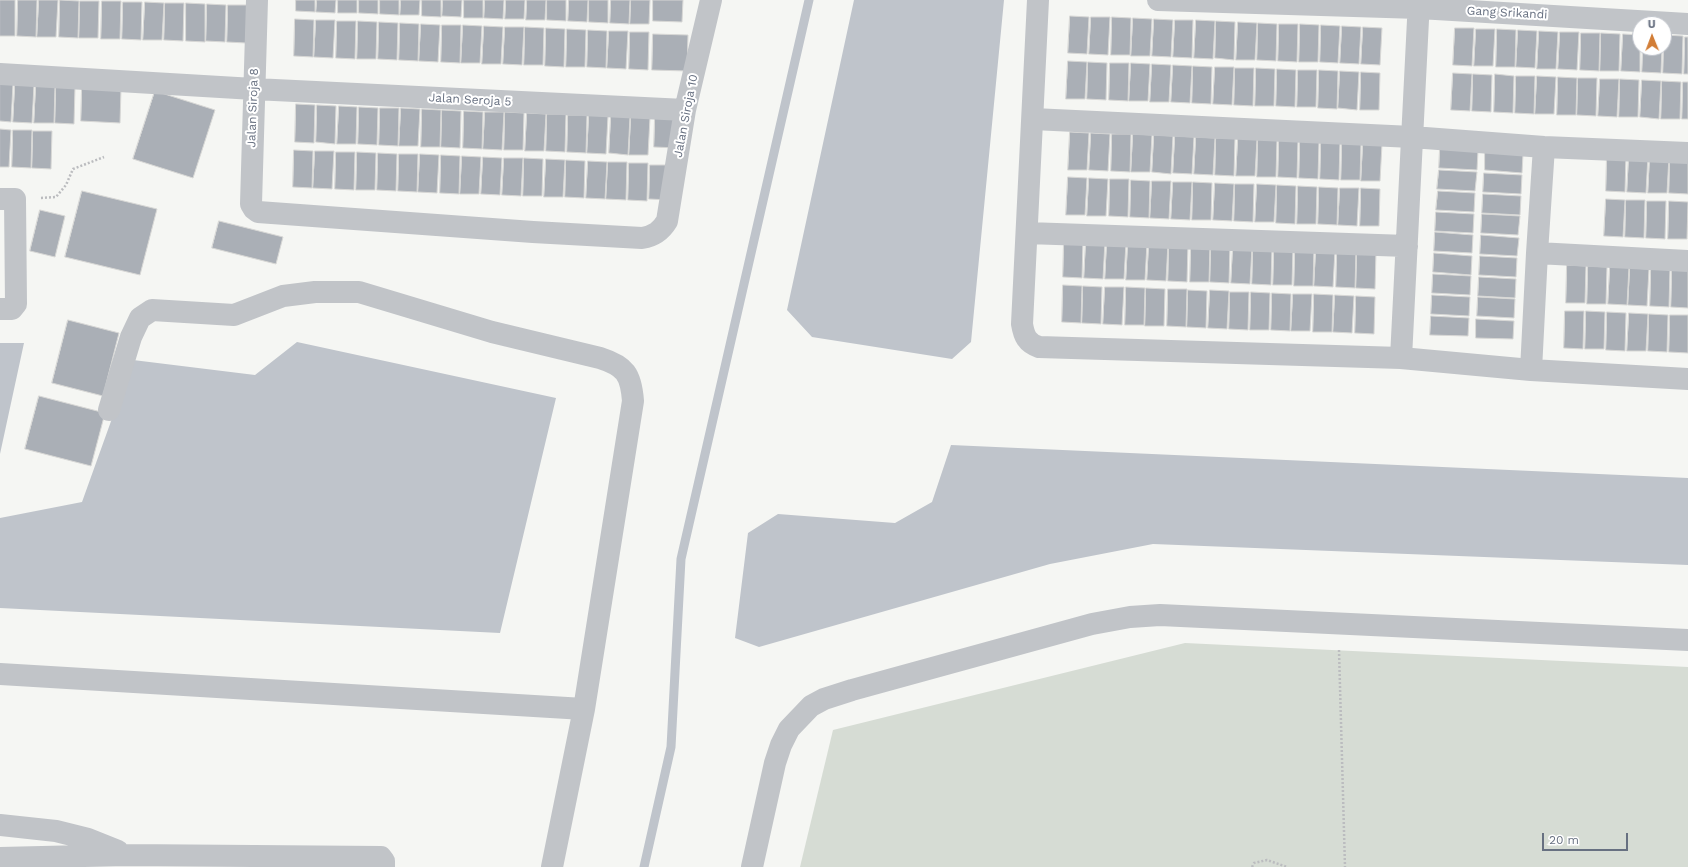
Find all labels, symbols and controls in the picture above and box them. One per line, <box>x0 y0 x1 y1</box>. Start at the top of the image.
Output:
street label: Gang Srikandi <box>1466 4 1548 22</box>
north arrow <box>1632 16 1672 56</box>
text: U <box>1648 18 1656 31</box>
street label: Jalan Siroja 8 <box>244 68 262 148</box>
street label: Jalan Siroja 10 <box>671 73 701 159</box>
street label: Jalan Seroja 5 <box>428 91 512 109</box>
scale bar <box>1544 825 1630 851</box>
text: 20 m <box>1549 833 1579 847</box>

